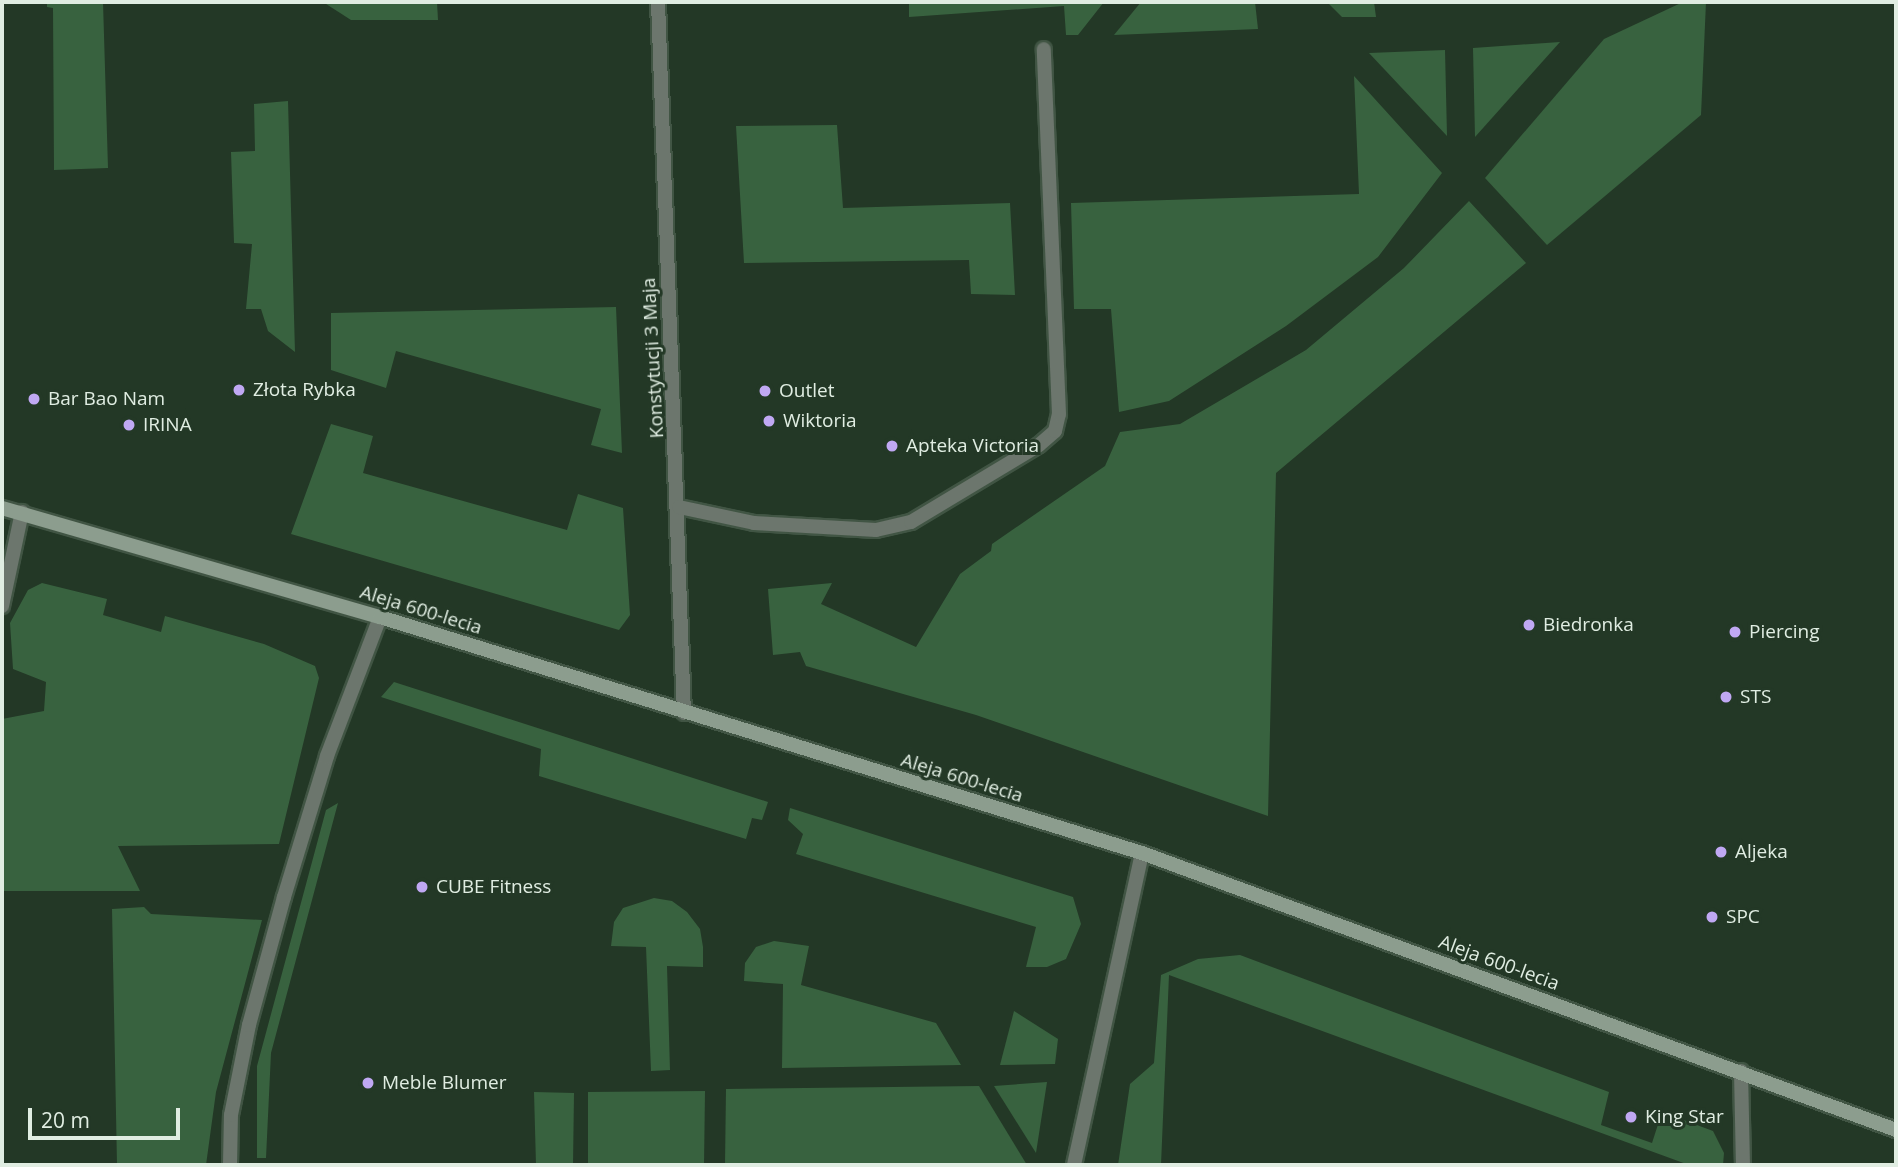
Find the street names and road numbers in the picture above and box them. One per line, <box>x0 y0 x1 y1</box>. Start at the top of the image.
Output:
street label: Konstytucji 3 Maja <box>637 277 669 439</box>
street label: Aleja 600-lecia <box>357 581 485 639</box>
street label: Aleja 600-lecia <box>898 749 1026 807</box>
street label: Aleja 600-lecia <box>1436 931 1562 995</box>

